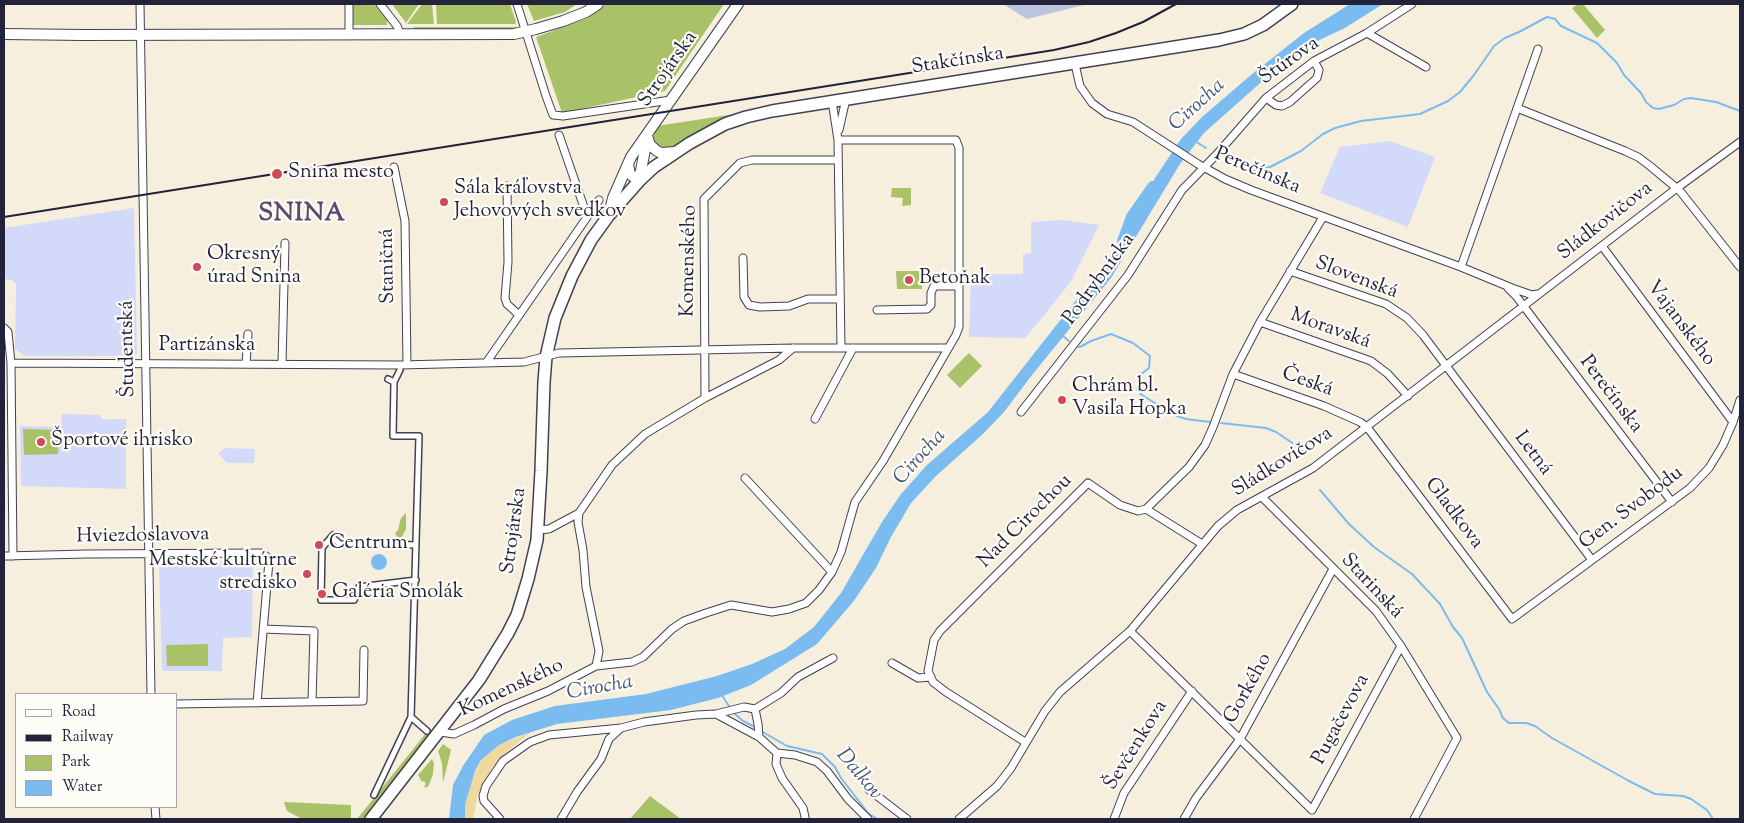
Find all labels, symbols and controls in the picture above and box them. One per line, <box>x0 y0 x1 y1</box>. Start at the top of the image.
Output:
street label: Strojárska <box>634 27 704 113</box>
street label: Štúrova <box>1255 33 1325 91</box>
street label: Stakčínska <box>910 43 1006 81</box>
water label: Cirocha <box>1165 74 1231 138</box>
street label: Perečínska <box>1210 143 1304 201</box>
place label: Snina mesto <box>288 162 394 186</box>
marker: Snina mesto <box>270 167 284 181</box>
street label: Sládkovičova <box>1554 177 1658 267</box>
place label: Sála kráľovstva Jehovových svedkov <box>454 178 626 225</box>
marker: Sála kráľovstva Jehovových svedkov <box>438 196 450 208</box>
district label: SNINA <box>258 201 346 231</box>
street label: Komenského <box>677 205 703 317</box>
street label: Staničná <box>376 228 402 304</box>
street label: Podrybnícka <box>1059 230 1141 330</box>
place label: Okresný úrad Snina <box>207 244 301 291</box>
street label: Slovenská <box>1311 252 1401 306</box>
marker: Okresný úrad Snina <box>191 261 203 273</box>
place label: Betoňak <box>919 268 991 292</box>
marker: Betoňak <box>903 274 915 286</box>
street label: Vajanského <box>1640 277 1720 371</box>
street label: Študentská <box>116 300 142 398</box>
street label: Moravská <box>1286 304 1374 356</box>
street label: Partizánska <box>159 335 255 359</box>
street label: Perečínska <box>1573 351 1647 439</box>
street label: Česká <box>1278 363 1336 403</box>
place label: Chrám bl. Vasiľa Hopka <box>1072 376 1186 423</box>
marker: Chrám bl. Vasiľa Hopka <box>1056 394 1068 406</box>
street label: Sládkovičova <box>1228 423 1338 503</box>
water label: Cirocha <box>889 425 953 491</box>
street label: Letná <box>1508 427 1556 481</box>
place label: Športové ihrisko <box>51 430 193 454</box>
marker: Športové ihrisko <box>35 436 47 448</box>
street label: Gen. Svobodu <box>1575 462 1689 556</box>
street label: Nad Cirochou <box>974 470 1078 574</box>
street label: Gladkova <box>1418 474 1488 554</box>
street label: Strojárska <box>497 486 533 576</box>
street label: Hviezdoslavova <box>76 524 210 550</box>
place label: Centrum <box>329 533 408 557</box>
marker: Centrum <box>313 539 325 551</box>
street label: Starinská <box>1335 549 1407 625</box>
place label: Mestské kultúrne stredisko <box>149 550 297 597</box>
marker: Mestské kultúrne stredisko <box>301 568 313 580</box>
place label: Galéria Smolák <box>332 582 464 606</box>
marker: Galéria Smolák <box>316 588 328 600</box>
street label: Gorkého <box>1220 650 1278 728</box>
street label: Komenského <box>456 654 568 724</box>
water label: Cirocha <box>565 671 635 707</box>
street label: Pugačevova <box>1308 671 1376 769</box>
legend <box>15 693 178 808</box>
street label: Ševčenkova <box>1100 697 1174 795</box>
text: Road <box>62 702 96 723</box>
text: Railway <box>62 727 113 748</box>
water label: Dalkov <box>829 744 887 806</box>
text: Park <box>62 752 91 773</box>
text: Water <box>62 777 102 798</box>

